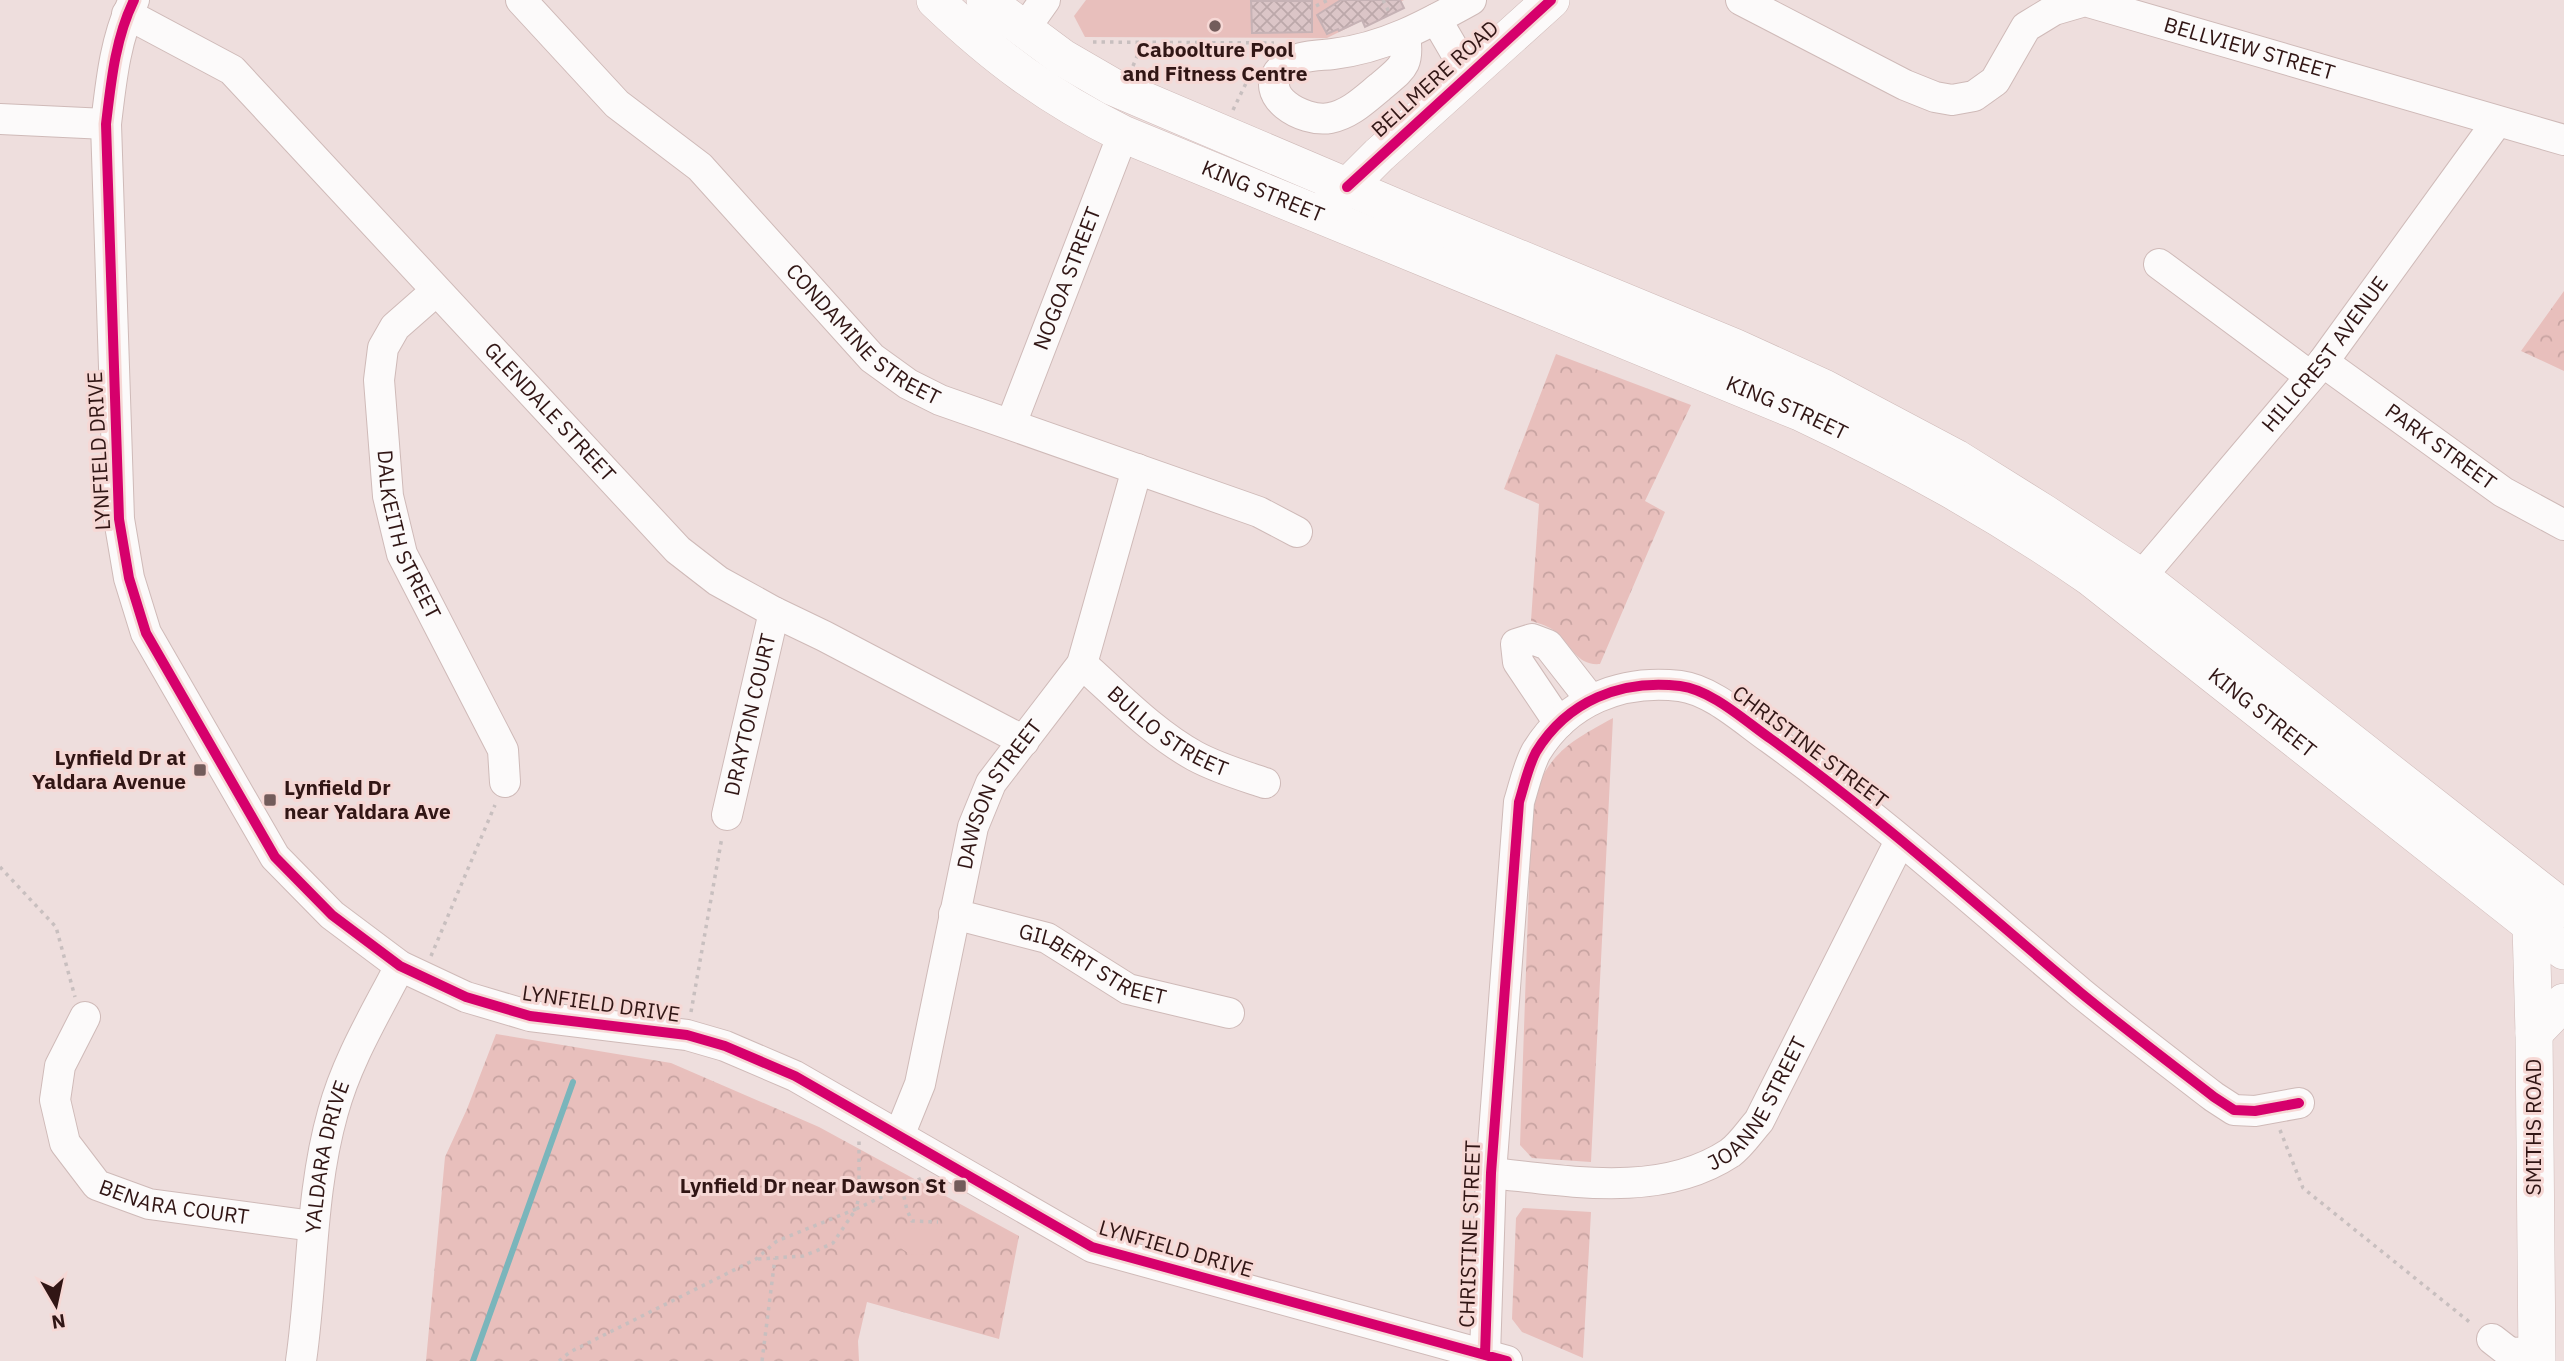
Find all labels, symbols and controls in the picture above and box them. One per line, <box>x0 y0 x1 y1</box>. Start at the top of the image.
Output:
street label: BELLVIEW STREET <box>2161 10 2339 86</box>
street label: BELLMERE ROAD <box>1365 14 1504 143</box>
marker: Caboolture Pool and Fitness Centre <box>1207 18 1223 34</box>
place label: Caboolture Pool and Fitness Centre <box>1122 35 1308 87</box>
street label: KING STREET <box>1198 153 1329 228</box>
street label: NOGOA STREET <box>1026 203 1107 354</box>
street label: CONDAMINE STREET <box>780 257 946 411</box>
street label: HILLCREST AVENUE <box>2255 270 2394 437</box>
street label: GLENDALE STREET <box>479 336 623 487</box>
street label: KING STREET <box>1722 368 1853 446</box>
street label: LYNFIELD DRIVE <box>80 371 116 531</box>
street label: PARK STREET <box>2380 396 2502 496</box>
street label: DALKEITH STREET <box>371 449 448 624</box>
street label: DRAYTON COURT <box>717 631 782 798</box>
street label: KING STREET <box>2203 661 2322 763</box>
street label: CHRISTINE STREET <box>1727 678 1894 814</box>
street label: BULLO STREET <box>1102 679 1232 782</box>
street label: DAWSON STREET <box>950 713 1048 872</box>
place label: Lynfield Dr at Yaldara Avenue <box>32 743 186 795</box>
marker: Lynfield Dr at Yaldara Avenue <box>192 762 208 778</box>
place label: Lynfield Dr near Yaldara Ave <box>284 773 451 825</box>
marker: Lynfield Dr near Yaldara Ave <box>262 792 278 808</box>
street label: GILBERT STREET <box>1016 916 1169 1011</box>
street label: LYNFIELD DRIVE <box>520 978 682 1028</box>
street label: JOANNE STREET <box>1702 1032 1812 1176</box>
street label: SMITHS ROAD <box>2519 1059 2547 1195</box>
street label: YALDARA DRIVE <box>298 1076 355 1235</box>
street label: CHRISTINE STREET <box>1452 1140 1486 1328</box>
place label: Lynfield Dr near Dawson St <box>680 1171 946 1199</box>
street label: BENARA COURT <box>95 1172 251 1230</box>
marker: Lynfield Dr near Dawson St <box>952 1178 968 1194</box>
street label: LYNFIELD DRIVE <box>1096 1213 1257 1283</box>
north arrow <box>21 1270 91 1340</box>
text: N <box>50 1309 67 1335</box>

